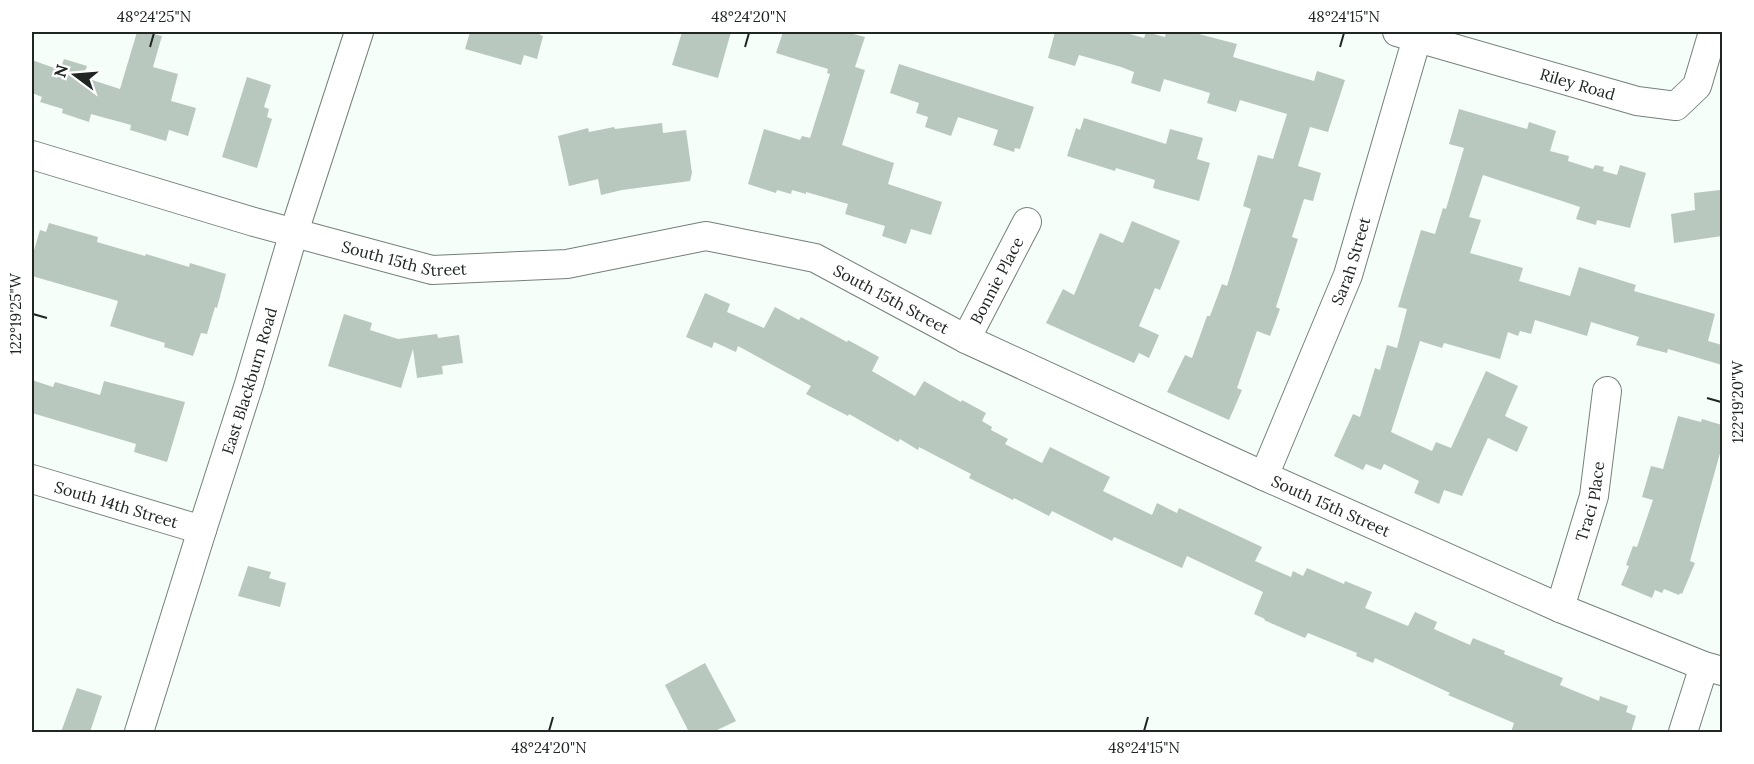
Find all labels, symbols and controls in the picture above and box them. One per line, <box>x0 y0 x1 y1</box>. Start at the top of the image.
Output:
text: 48°24'25"N <box>117 7 191 26</box>
text: 48°24'20"N <box>711 7 787 26</box>
text: 48°24'15"N <box>1308 7 1380 26</box>
north arrow <box>45 45 105 105</box>
text: N <box>49 62 72 80</box>
street label: Riley Road <box>1538 64 1618 104</box>
street label: Sarah Street <box>1327 214 1375 308</box>
street label: Bonnie Place <box>966 233 1028 327</box>
street label: South 15th Street <box>339 236 468 280</box>
street label: South 15th Street <box>830 260 953 338</box>
text: 122°19'25"W <box>6 272 25 355</box>
street label: East Blackburn Road <box>217 305 281 457</box>
text: 122°19'20"W <box>1728 360 1747 443</box>
street label: Traci Place <box>1571 460 1608 544</box>
street label: South 15th Street <box>1268 471 1394 541</box>
street label: South 14th Street <box>52 476 181 532</box>
text: 48°24'20"N <box>511 738 587 757</box>
text: 48°24'15"N <box>1108 738 1180 757</box>

